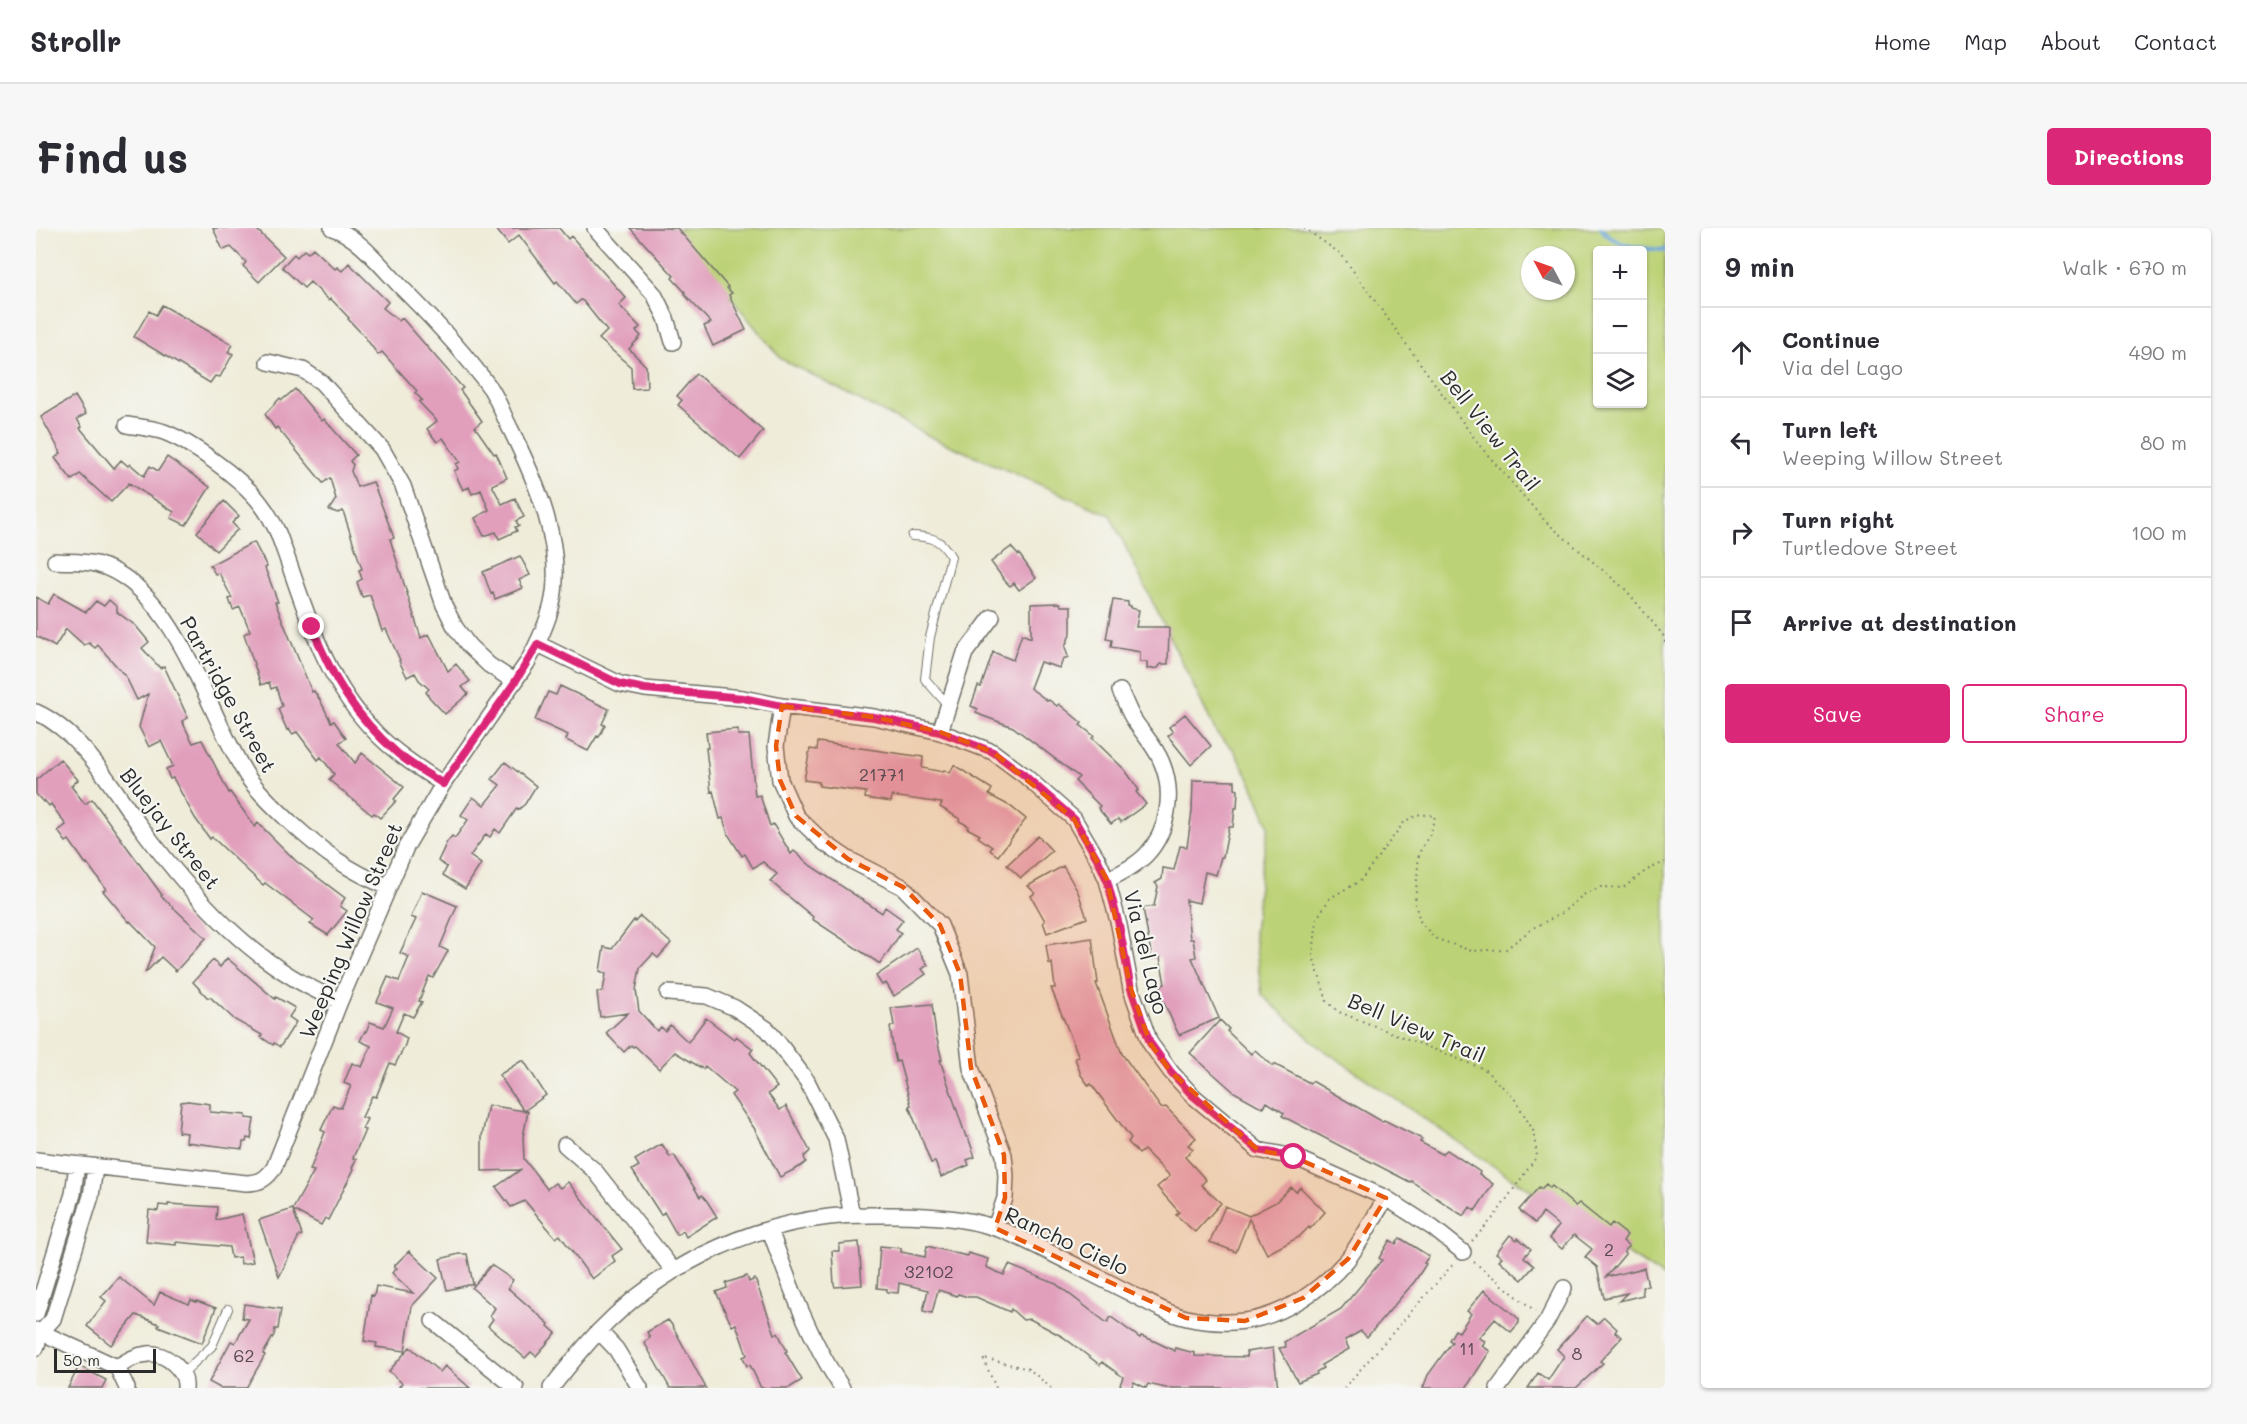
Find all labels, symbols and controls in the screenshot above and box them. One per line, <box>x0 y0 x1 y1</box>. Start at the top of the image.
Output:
text: Strollr <box>30 23 121 59</box>
text: Home <box>1874 28 1931 55</box>
text: Map <box>1964 28 2007 55</box>
text: About <box>2040 28 2101 55</box>
text: Contact <box>2134 28 2217 55</box>
button: Directions <box>2047 128 2211 185</box>
text: Find us <box>36 129 188 184</box>
north arrow <box>1521 246 1575 300</box>
map controls <box>1593 246 1647 408</box>
button: + <box>1593 246 1647 300</box>
text: 9 min <box>1725 250 1794 284</box>
text: Walk · 670 m <box>2062 254 2187 280</box>
button: − <box>1593 300 1647 354</box>
text: Continue <box>1782 325 1880 354</box>
icon: ahead <box>1725 336 1758 369</box>
text: 490 m <box>2129 339 2187 365</box>
button: layers <box>1593 354 1647 408</box>
text: Via del Lago <box>1782 354 1903 380</box>
street label: Bell View Trail <box>1435 364 1547 496</box>
text: Turn left <box>1782 415 1878 444</box>
icon: left <box>1725 426 1758 459</box>
text: 80 m <box>2140 429 2187 455</box>
text: Weeping Willow Street <box>1782 444 2003 470</box>
text: Turn right <box>1782 505 1894 534</box>
icon: right <box>1725 516 1758 549</box>
text: 100 m <box>2131 519 2187 545</box>
text: Turtledove Street <box>1782 534 1958 560</box>
icon: arrive <box>1725 606 1758 639</box>
text: Arrive at destination <box>1782 608 2017 637</box>
street label: Partridge Street <box>175 611 283 777</box>
route end <box>298 613 324 639</box>
button: Save <box>1725 684 1950 743</box>
button: Share <box>1962 684 2187 743</box>
street label: Bluejay Street <box>115 762 227 894</box>
house number: 21771 <box>859 762 905 786</box>
street label: Weeping Willow Street <box>292 818 408 1042</box>
street label: Via del Lago <box>1119 887 1175 1017</box>
street label: Bell View Trail <box>1344 986 1490 1068</box>
route start <box>1280 1143 1306 1169</box>
street label: Rancho Cielo <box>1001 1200 1133 1280</box>
house number: 2 <box>1604 1237 1614 1261</box>
house number: 32102 <box>904 1259 954 1283</box>
house number: 11 <box>1459 1336 1475 1360</box>
house number: 8 <box>1572 1341 1583 1365</box>
house number: 62 <box>234 1343 254 1367</box>
scale bar <box>54 1346 156 1374</box>
text: 50 m <box>63 1349 100 1370</box>

